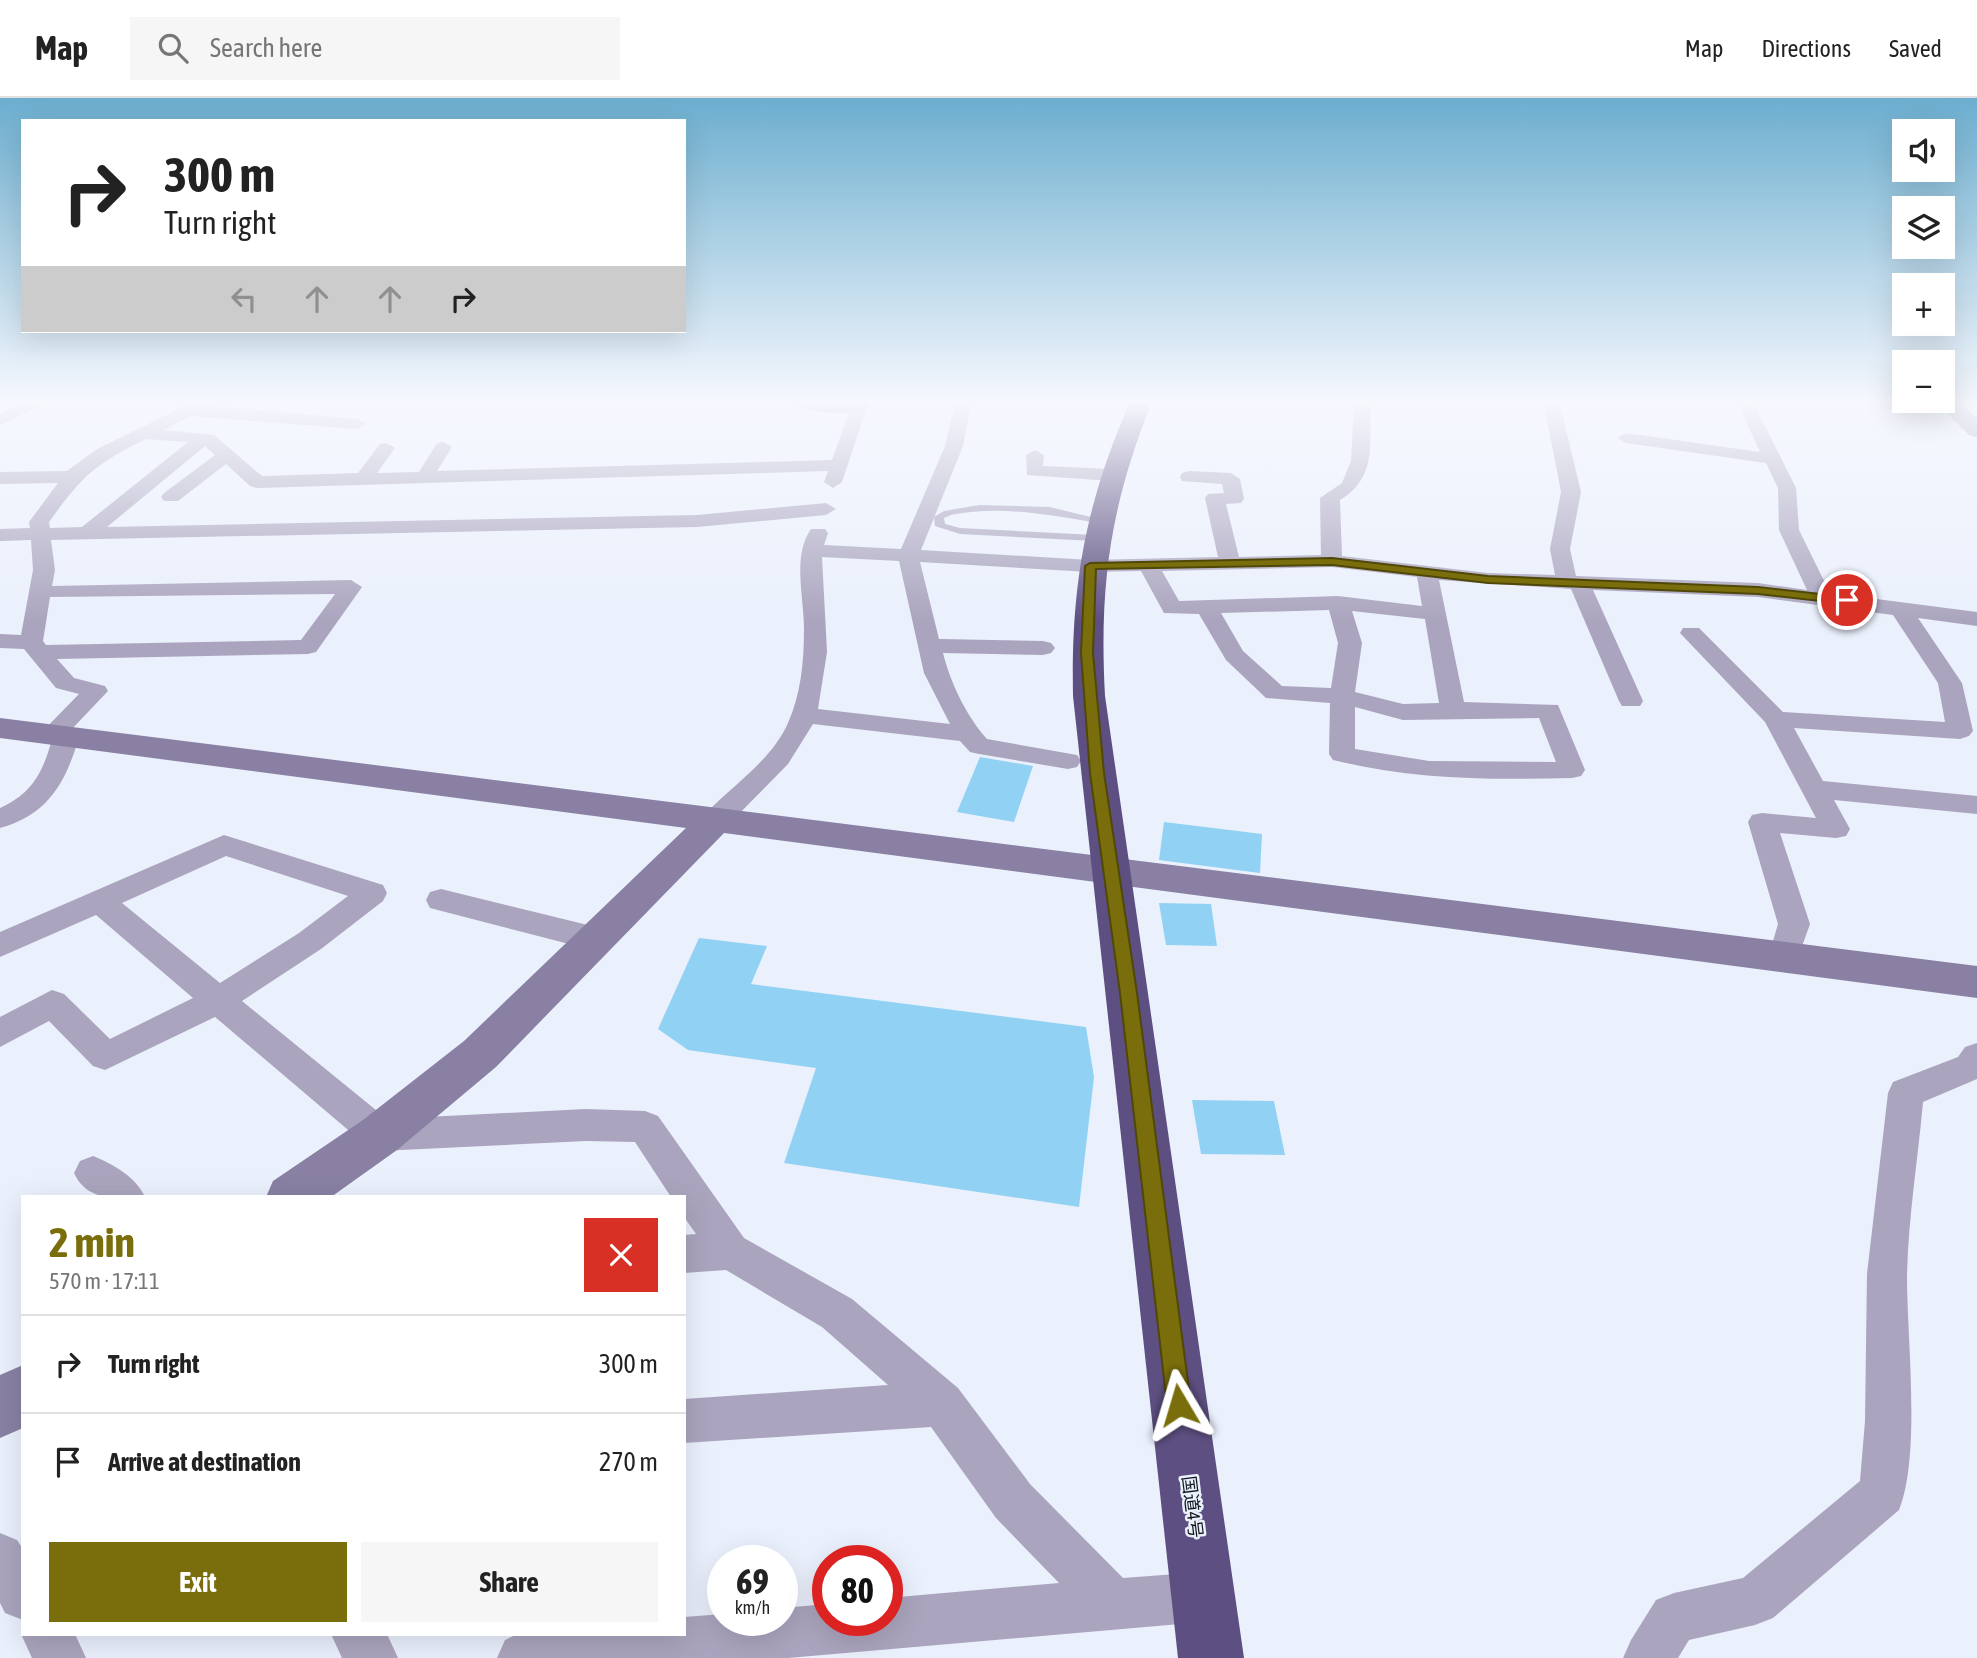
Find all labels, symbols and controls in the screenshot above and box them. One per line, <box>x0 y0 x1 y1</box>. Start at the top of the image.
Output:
search box <box>130 17 620 80</box>
text: Map <box>35 29 88 67</box>
icon: search <box>154 29 192 67</box>
text: Search here <box>210 33 322 63</box>
text: Map <box>1685 35 1723 62</box>
text: Directions <box>1761 35 1851 62</box>
text: Saved <box>1889 35 1942 62</box>
map controls <box>1892 119 1955 413</box>
button: sound <box>1892 119 1955 182</box>
text: 300 m <box>164 146 275 202</box>
icon: right <box>49 147 140 238</box>
button: layers <box>1892 196 1955 259</box>
text: Turn right <box>164 204 277 241</box>
button: + <box>1892 273 1955 336</box>
icon: left <box>225 280 263 318</box>
icon: ahead <box>298 280 336 318</box>
icon: ahead <box>371 280 409 318</box>
icon: right <box>444 280 482 318</box>
button: − <box>1892 350 1955 413</box>
pin <box>1817 570 1877 630</box>
icon: arrive <box>1828 581 1866 619</box>
text: 2 min <box>49 1218 135 1266</box>
button: close <box>584 1218 658 1292</box>
text: 570 m · 17:11 <box>49 1268 160 1294</box>
icon: right <box>49 1345 87 1383</box>
text: Turn right <box>108 1349 199 1379</box>
text: 300 m <box>599 1349 658 1379</box>
position arrow <box>1142 1368 1216 1442</box>
icon: arrive <box>49 1443 87 1481</box>
text: Arrive at destination <box>108 1447 301 1477</box>
text: 270 m <box>599 1447 658 1477</box>
street label: 国道4号 <box>1178 1475 1207 1539</box>
button: Exit <box>49 1542 347 1622</box>
button: Share <box>361 1542 658 1622</box>
speed limit sign: 80 <box>812 1545 903 1636</box>
text: 69 <box>736 1561 769 1601</box>
text: km/h <box>735 1597 770 1618</box>

